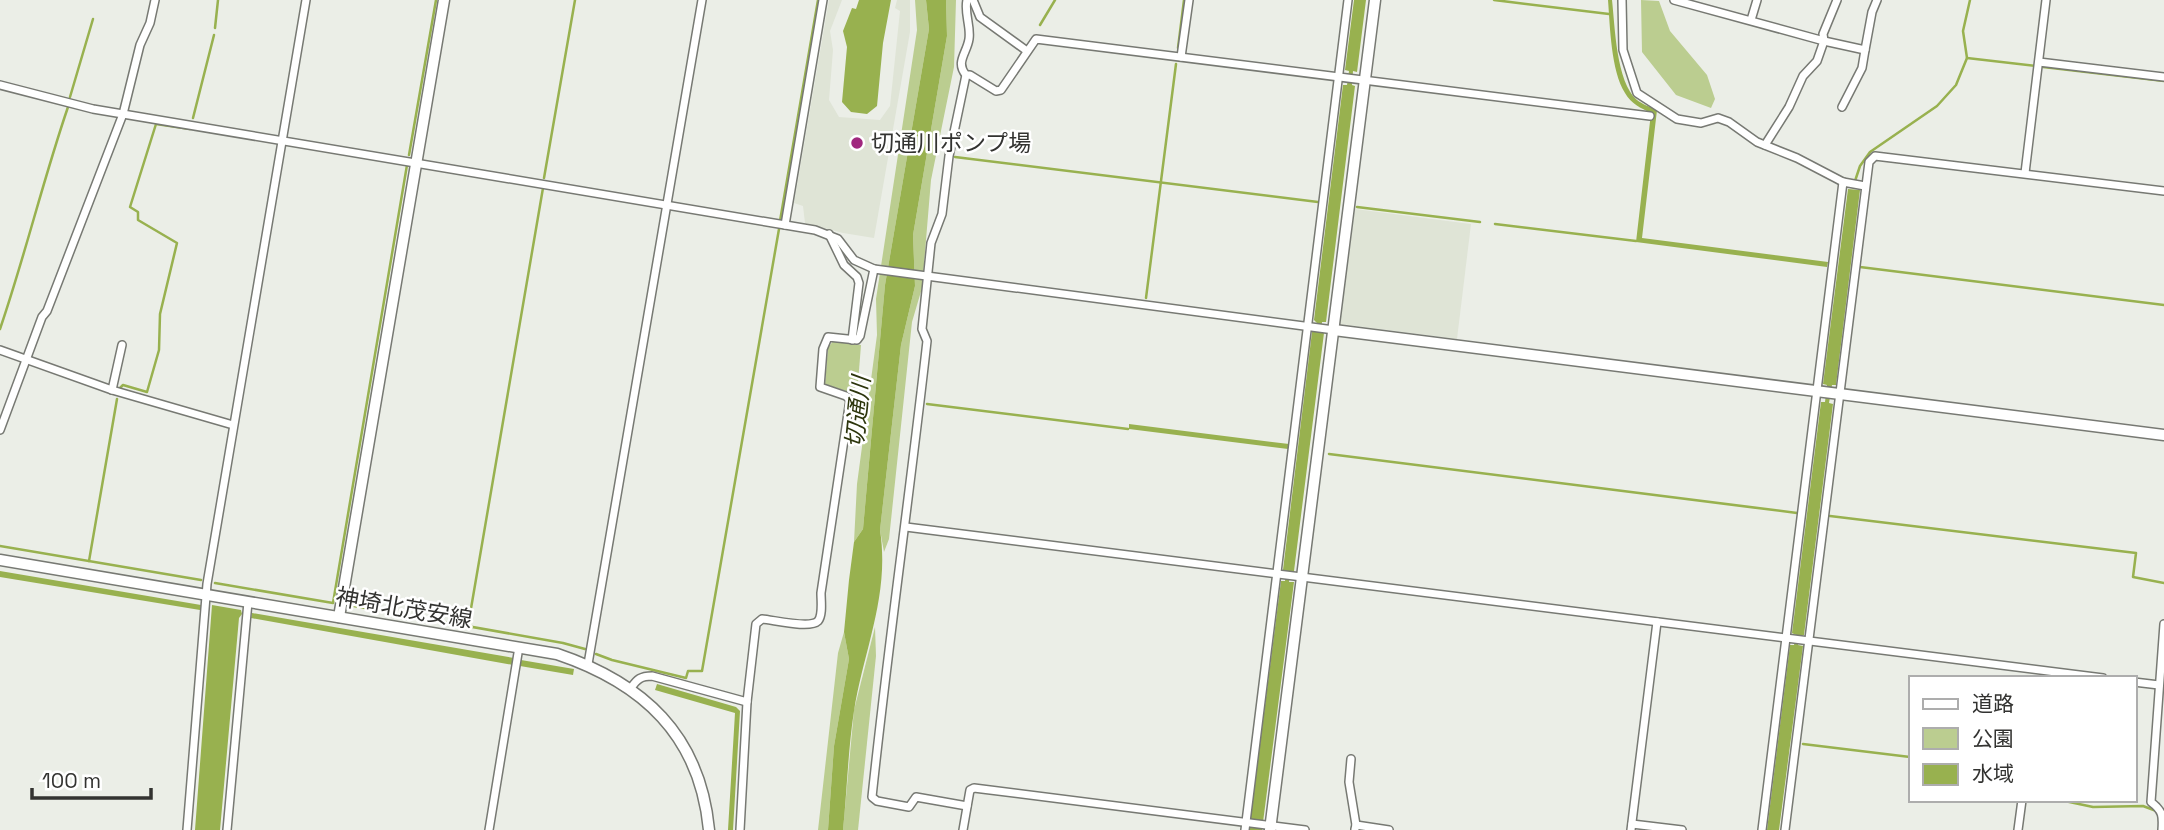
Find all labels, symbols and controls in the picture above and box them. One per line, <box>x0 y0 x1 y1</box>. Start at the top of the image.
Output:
place label: 切通川ポンプ場 <box>871 128 1031 158</box>
marker: 切通川ポンプ場 <box>849 135 865 151</box>
water label: 切通川 <box>838 372 877 449</box>
street label: 神埼北茂安線 <box>333 581 475 635</box>
legend <box>1909 676 2136 802</box>
text: 道路 <box>1972 690 2014 717</box>
text: 公園 <box>1972 725 2014 752</box>
scale bar <box>32 756 150 800</box>
text: 水域 <box>1972 760 2014 787</box>
text: 100 m <box>42 767 101 794</box>

